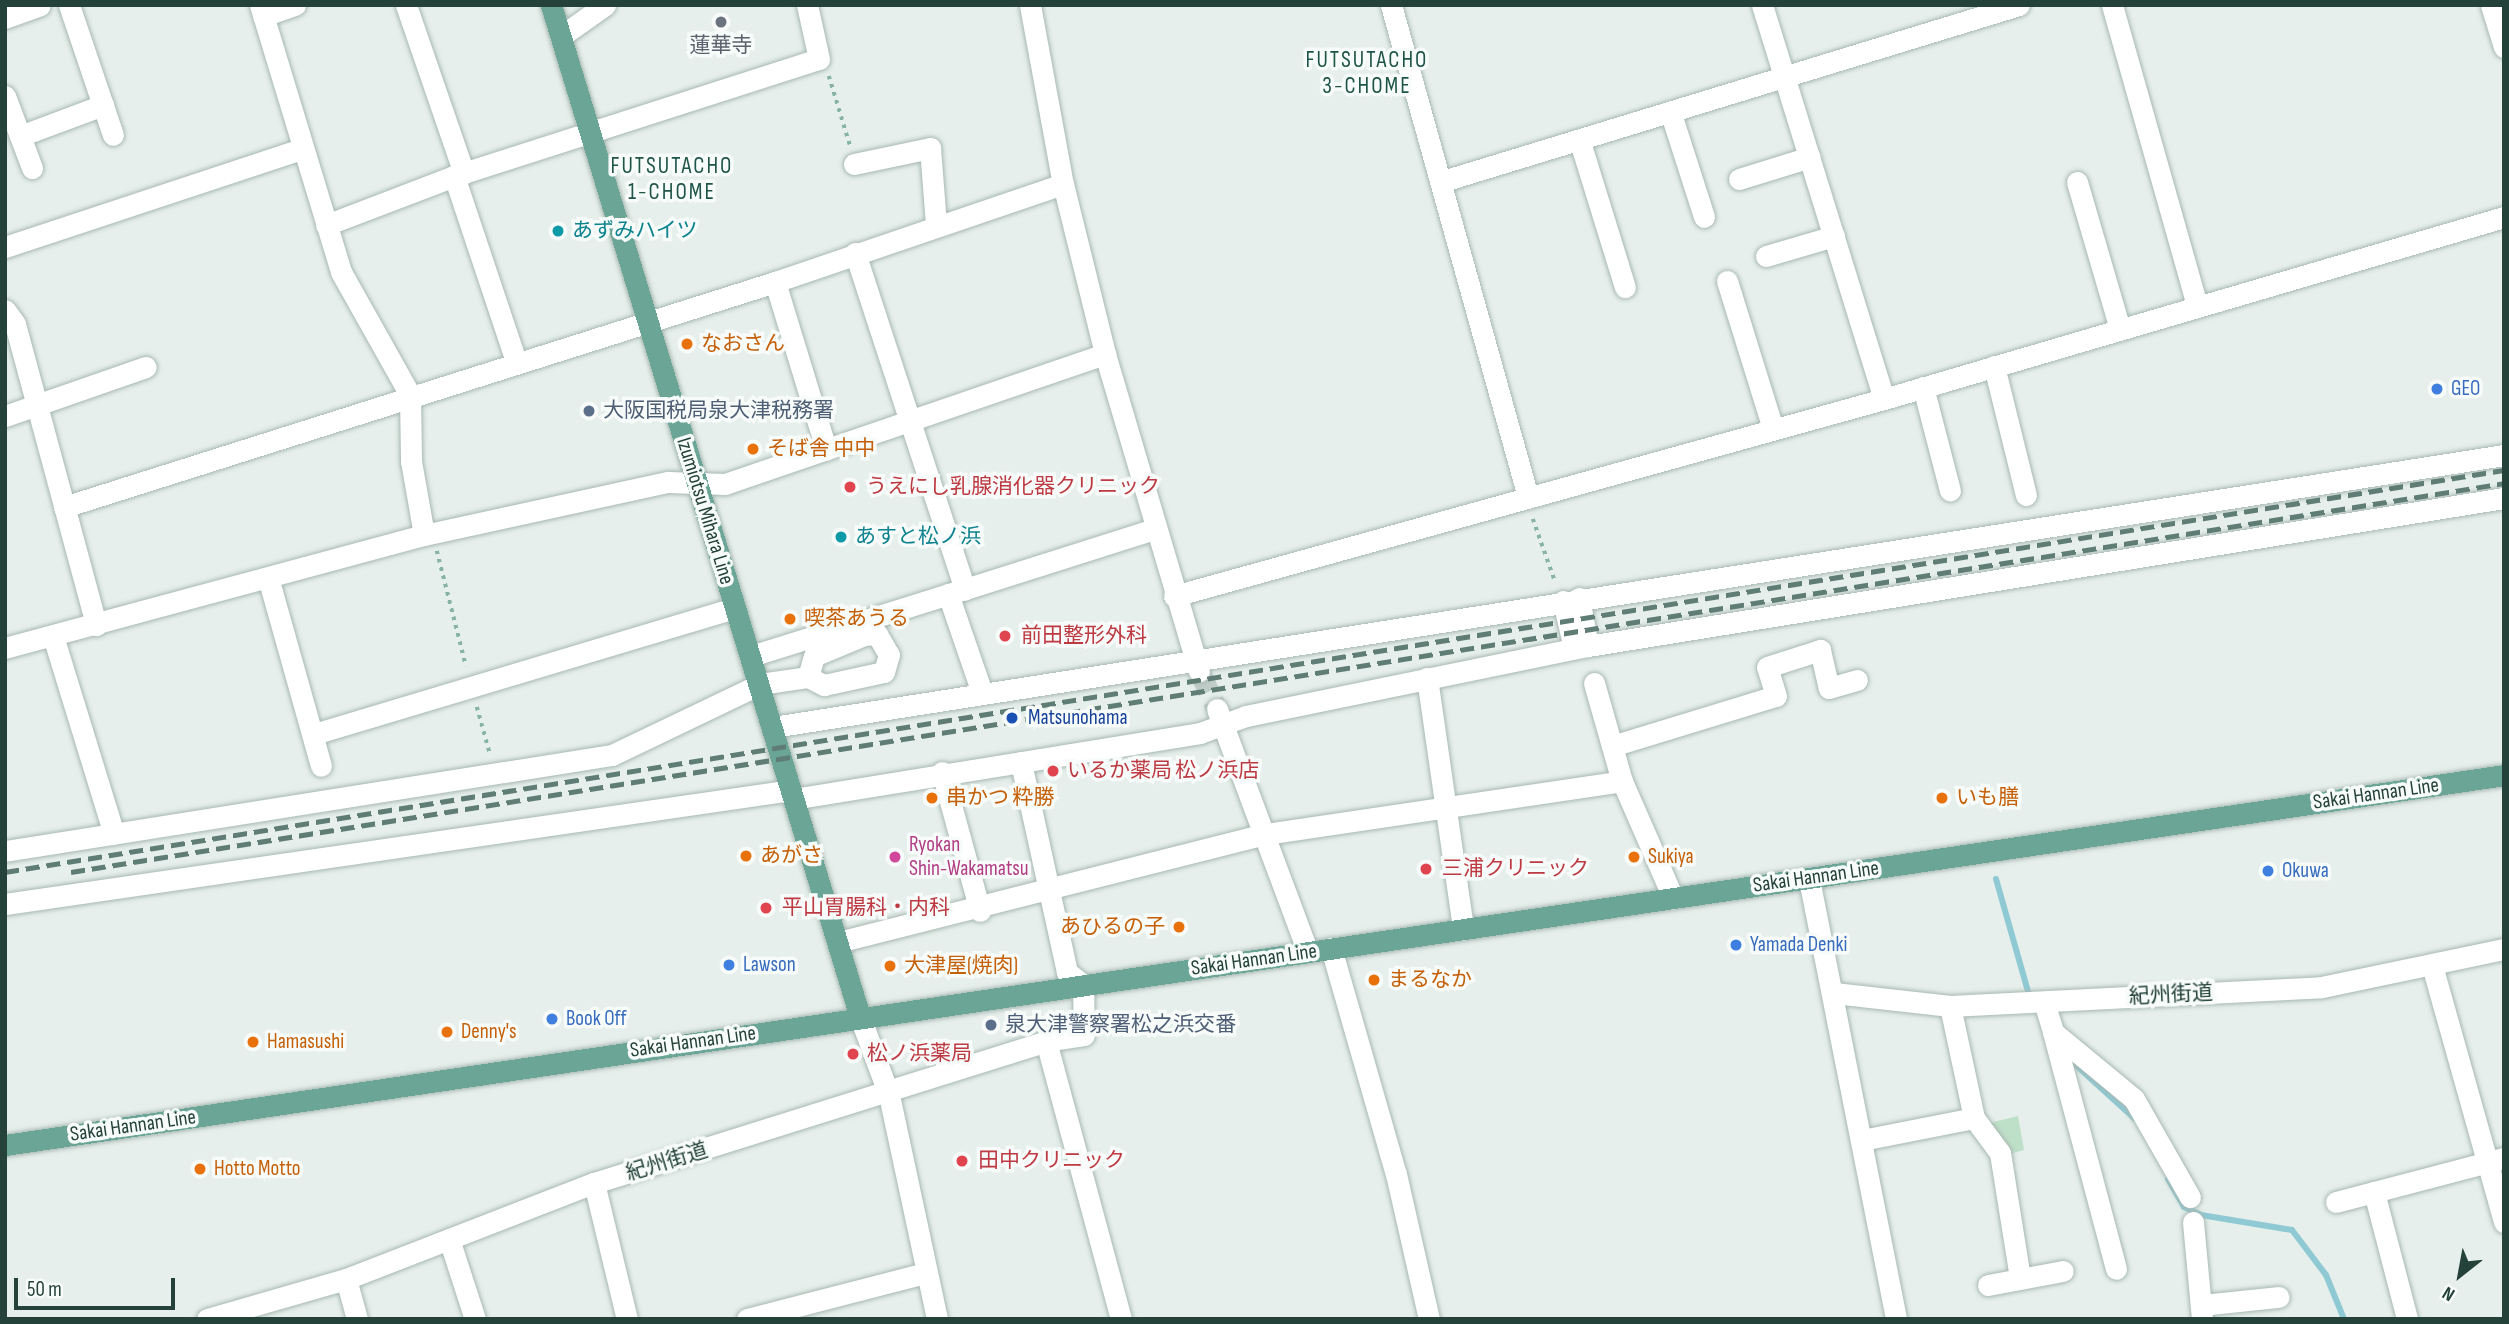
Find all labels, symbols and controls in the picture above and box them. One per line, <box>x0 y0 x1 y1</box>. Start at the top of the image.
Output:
marker: 蓮華寺 <box>713 14 729 30</box>
place label: 蓮華寺 <box>690 33 752 59</box>
district label: FUTSUTACHO 3-CHOME <box>1307 46 1427 100</box>
district label: FUTSUTACHO 1-CHOME <box>612 152 732 206</box>
place label: あずみハイツ <box>572 218 698 244</box>
marker: あずみハイツ <box>550 223 566 239</box>
place label: なおさん <box>701 331 785 357</box>
marker: なおさん <box>679 336 695 352</box>
place label: GEO <box>2451 376 2480 402</box>
marker: GEO <box>2429 381 2445 397</box>
place label: 大阪国税局泉大津税務署 <box>603 398 834 424</box>
marker: 大阪国税局泉大津税務署 <box>581 403 597 419</box>
street label: Izumiotsu Mihara Line <box>671 435 739 587</box>
place label: そば舎 中中 <box>767 436 875 462</box>
marker: そば舎 中中 <box>745 441 761 457</box>
place label: うえにし乳腺消化器クリニック <box>866 474 1160 500</box>
marker: うえにし乳腺消化器クリニック <box>840 477 860 497</box>
place label: あすと松ノ浜 <box>855 524 981 550</box>
marker: あすと松ノ浜 <box>833 529 849 545</box>
place label: 喫茶あうる <box>804 606 909 632</box>
marker: 喫茶あうる <box>782 611 798 627</box>
place label: 前田整形外科 <box>1021 623 1147 649</box>
marker: 前田整形外科 <box>995 626 1015 646</box>
place label: Matsunohama <box>1028 705 1127 731</box>
marker: Matsunohama <box>1002 708 1022 728</box>
place label: いるか薬局 松ノ浜店 <box>1067 758 1259 784</box>
marker: いるか薬局 松ノ浜店 <box>1045 763 1061 779</box>
street label: Sakai Hannan Line <box>2312 773 2440 815</box>
place label: 串かつ 粋勝 <box>946 785 1054 811</box>
place label: いも膳 <box>1956 785 2019 811</box>
marker: 串かつ 粋勝 <box>924 790 940 806</box>
marker: いも膳 <box>1934 790 1950 806</box>
place label: Ryokan Shin-Wakamatsu <box>909 832 1028 882</box>
place label: あがさ <box>760 843 823 869</box>
place label: Sukiya <box>1648 844 1694 870</box>
marker: あがさ <box>738 848 754 864</box>
marker: Ryokan Shin-Wakamatsu <box>887 849 903 865</box>
marker: Sukiya <box>1626 849 1642 865</box>
place label: 三浦クリニック <box>1442 856 1589 882</box>
street label: Sakai Hannan Line <box>1752 856 1880 898</box>
place label: Okuwa <box>2282 858 2329 884</box>
marker: 三浦クリニック <box>1416 859 1436 879</box>
marker: Okuwa <box>2260 863 2276 879</box>
place label: 平山胃腸科・内科 <box>782 895 950 921</box>
marker: 平山胃腸科・内科 <box>756 898 776 918</box>
place label: あひるの子 <box>1060 914 1165 940</box>
marker: あひるの子 <box>1171 919 1187 935</box>
place label: Yamada Denki <box>1750 932 1847 958</box>
marker: Yamada Denki <box>1728 937 1744 953</box>
street label: Sakai Hannan Line <box>1190 939 1318 981</box>
place label: Lawson <box>743 952 796 978</box>
place label: 大津屋(焼肉) <box>904 953 1018 979</box>
marker: Lawson <box>721 957 737 973</box>
marker: 大津屋(焼肉) <box>882 958 898 974</box>
place label: まるなか <box>1388 967 1472 993</box>
marker: まるなか <box>1366 972 1382 988</box>
street label: 紀州街道 <box>2128 980 2214 1010</box>
place label: Book Off <box>566 1006 627 1032</box>
marker: Book Off <box>544 1011 560 1027</box>
place label: 泉大津警察署松之浜交番 <box>1005 1012 1236 1038</box>
marker: 泉大津警察署松之浜交番 <box>983 1017 999 1033</box>
place label: Denny's <box>461 1019 517 1045</box>
street label: Sakai Hannan Line <box>629 1021 757 1063</box>
marker: Denny's <box>439 1024 455 1040</box>
place label: Hamasushi <box>267 1029 344 1055</box>
marker: Hamasushi <box>245 1034 261 1050</box>
place label: 松ノ浜薬局 <box>867 1041 972 1067</box>
marker: 松ノ浜薬局 <box>845 1046 861 1062</box>
street label: Sakai Hannan Line <box>69 1105 197 1147</box>
street label: 紀州街道 <box>623 1138 711 1186</box>
place label: 田中クリニック <box>978 1148 1125 1174</box>
marker: 田中クリニック <box>952 1151 972 1171</box>
place label: Hotto Motto <box>214 1156 301 1182</box>
marker: Hotto Motto <box>192 1161 208 1177</box>
north arrow <box>2425 1240 2495 1310</box>
scale bar <box>18 1264 178 1308</box>
text: 50 m <box>27 1277 62 1302</box>
text: N <box>2439 1281 2459 1306</box>

